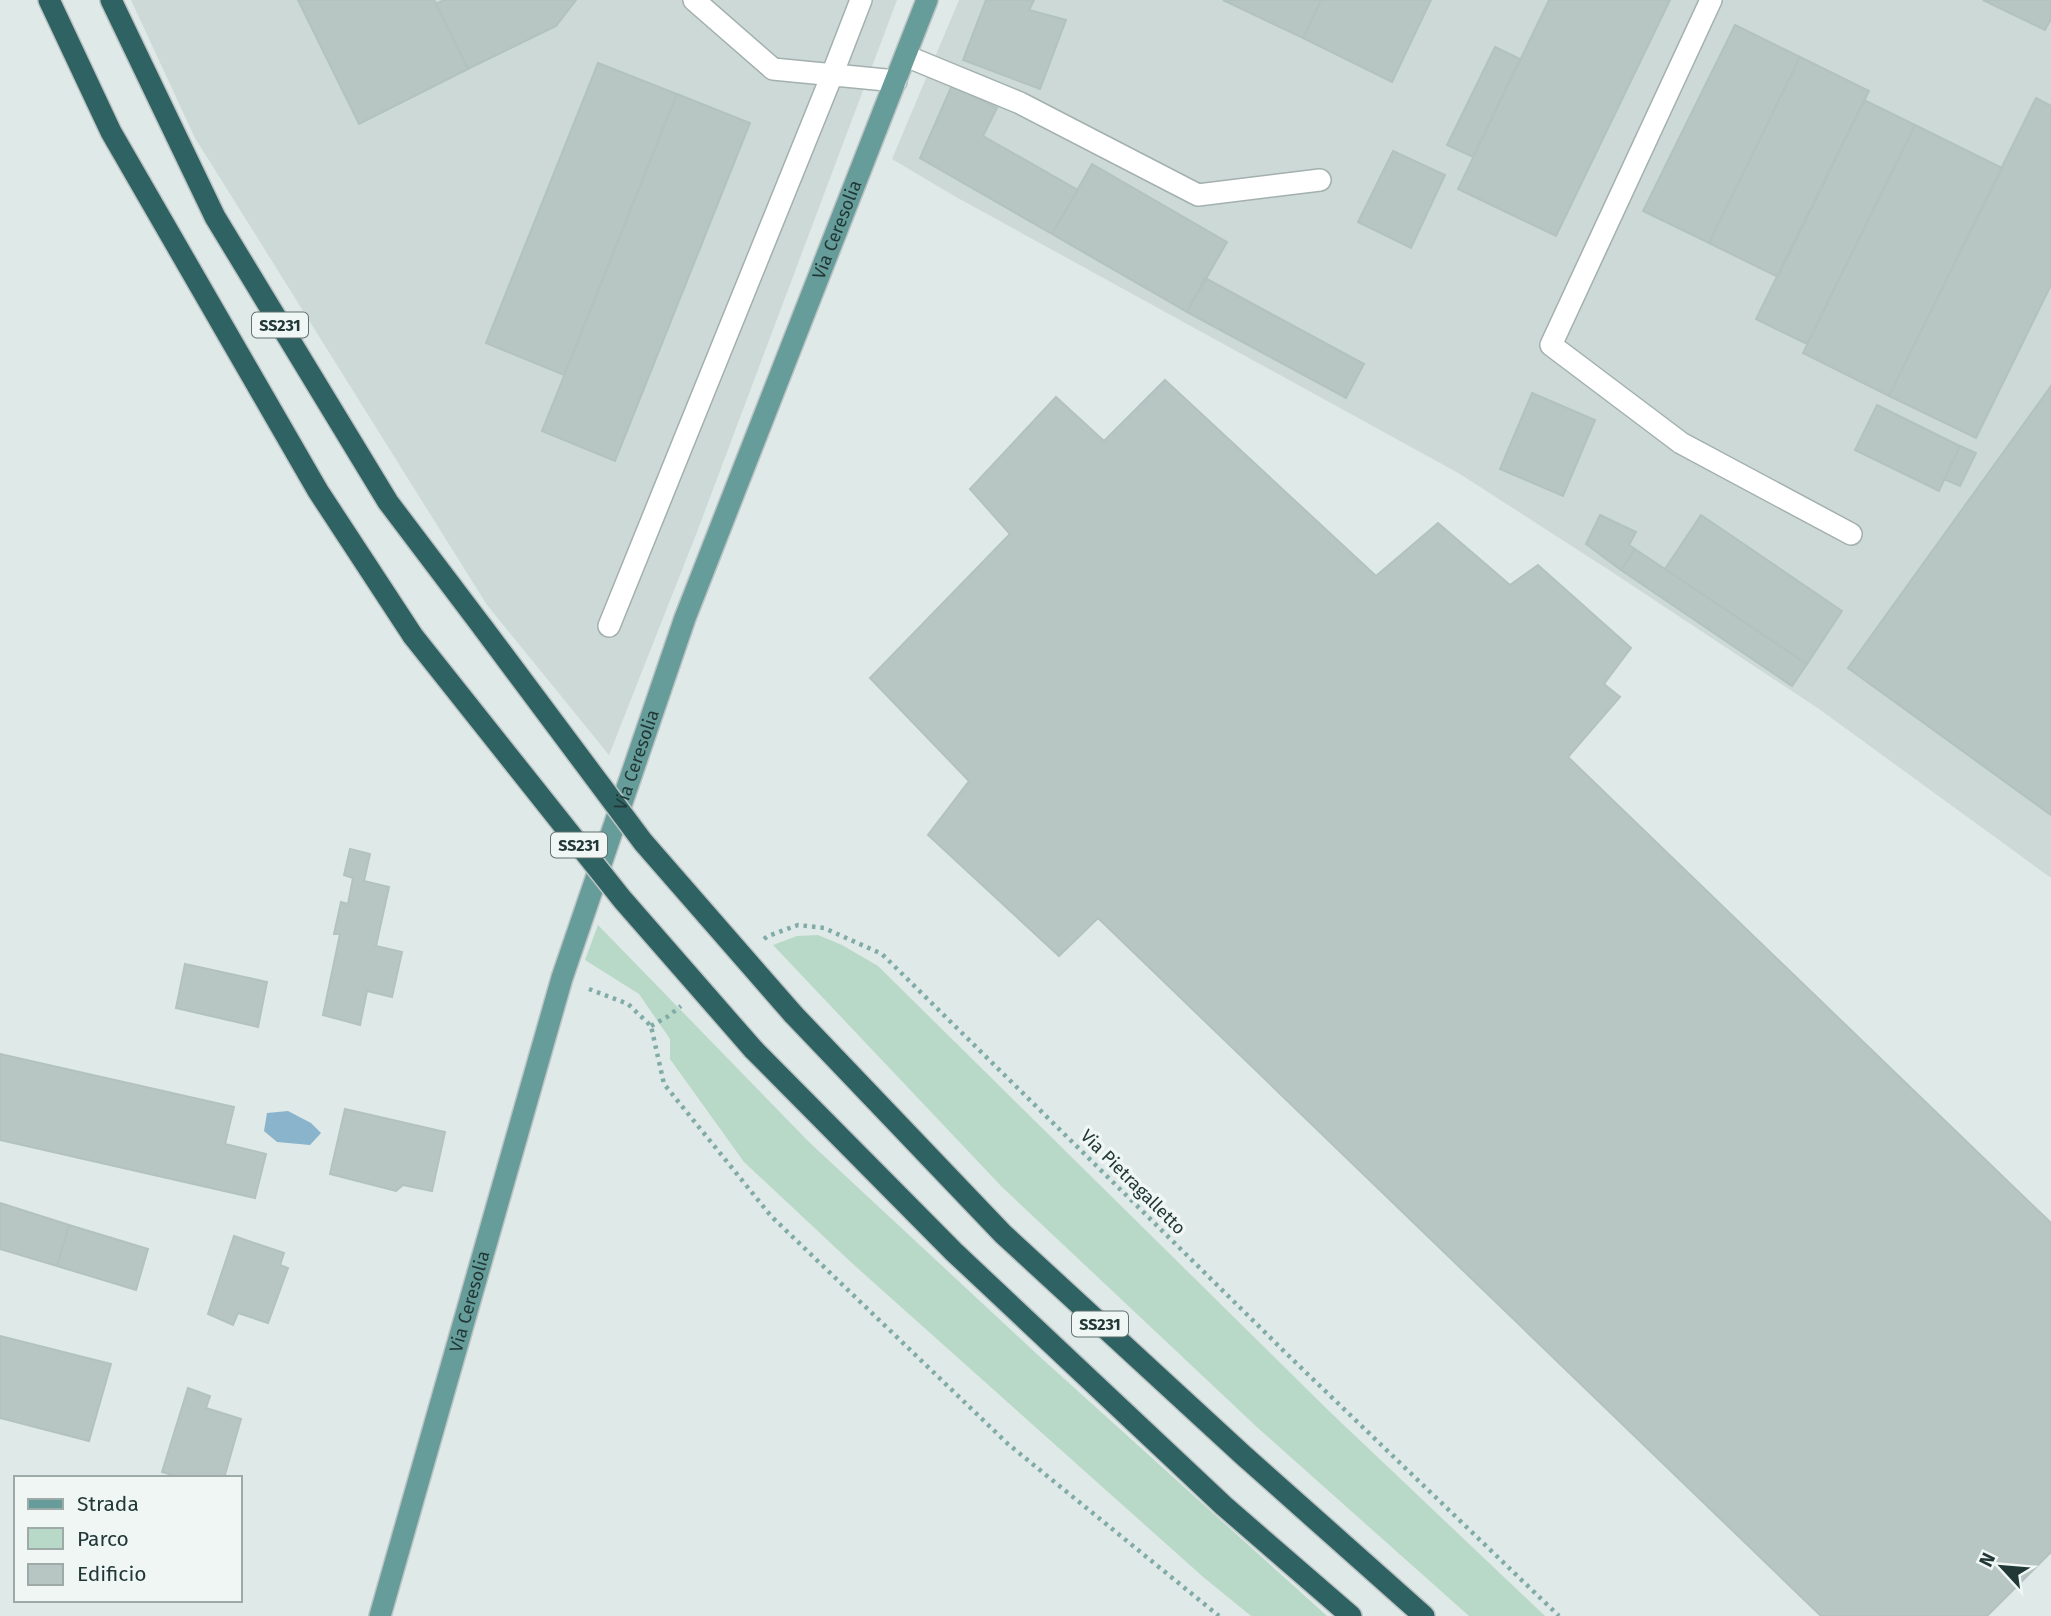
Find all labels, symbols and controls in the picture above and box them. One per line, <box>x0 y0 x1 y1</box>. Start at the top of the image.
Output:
street label: Via Ceresolia <box>808 177 866 282</box>
road number: SS231 <box>252 312 308 338</box>
street label: Via Ceresolia <box>609 707 664 813</box>
road number: SS231 <box>551 832 607 858</box>
street label: Via Pietragalletto <box>1076 1125 1190 1239</box>
street label: Via Ceresolia <box>445 1248 495 1355</box>
road number: SS231 <box>1072 1312 1128 1336</box>
legend <box>14 1476 242 1602</box>
text: Strada <box>77 1491 139 1517</box>
text: Parco <box>77 1526 129 1552</box>
north arrow <box>1967 1532 2037 1602</box>
text: N <box>1974 1549 2000 1570</box>
text: Edificio <box>77 1561 147 1587</box>

